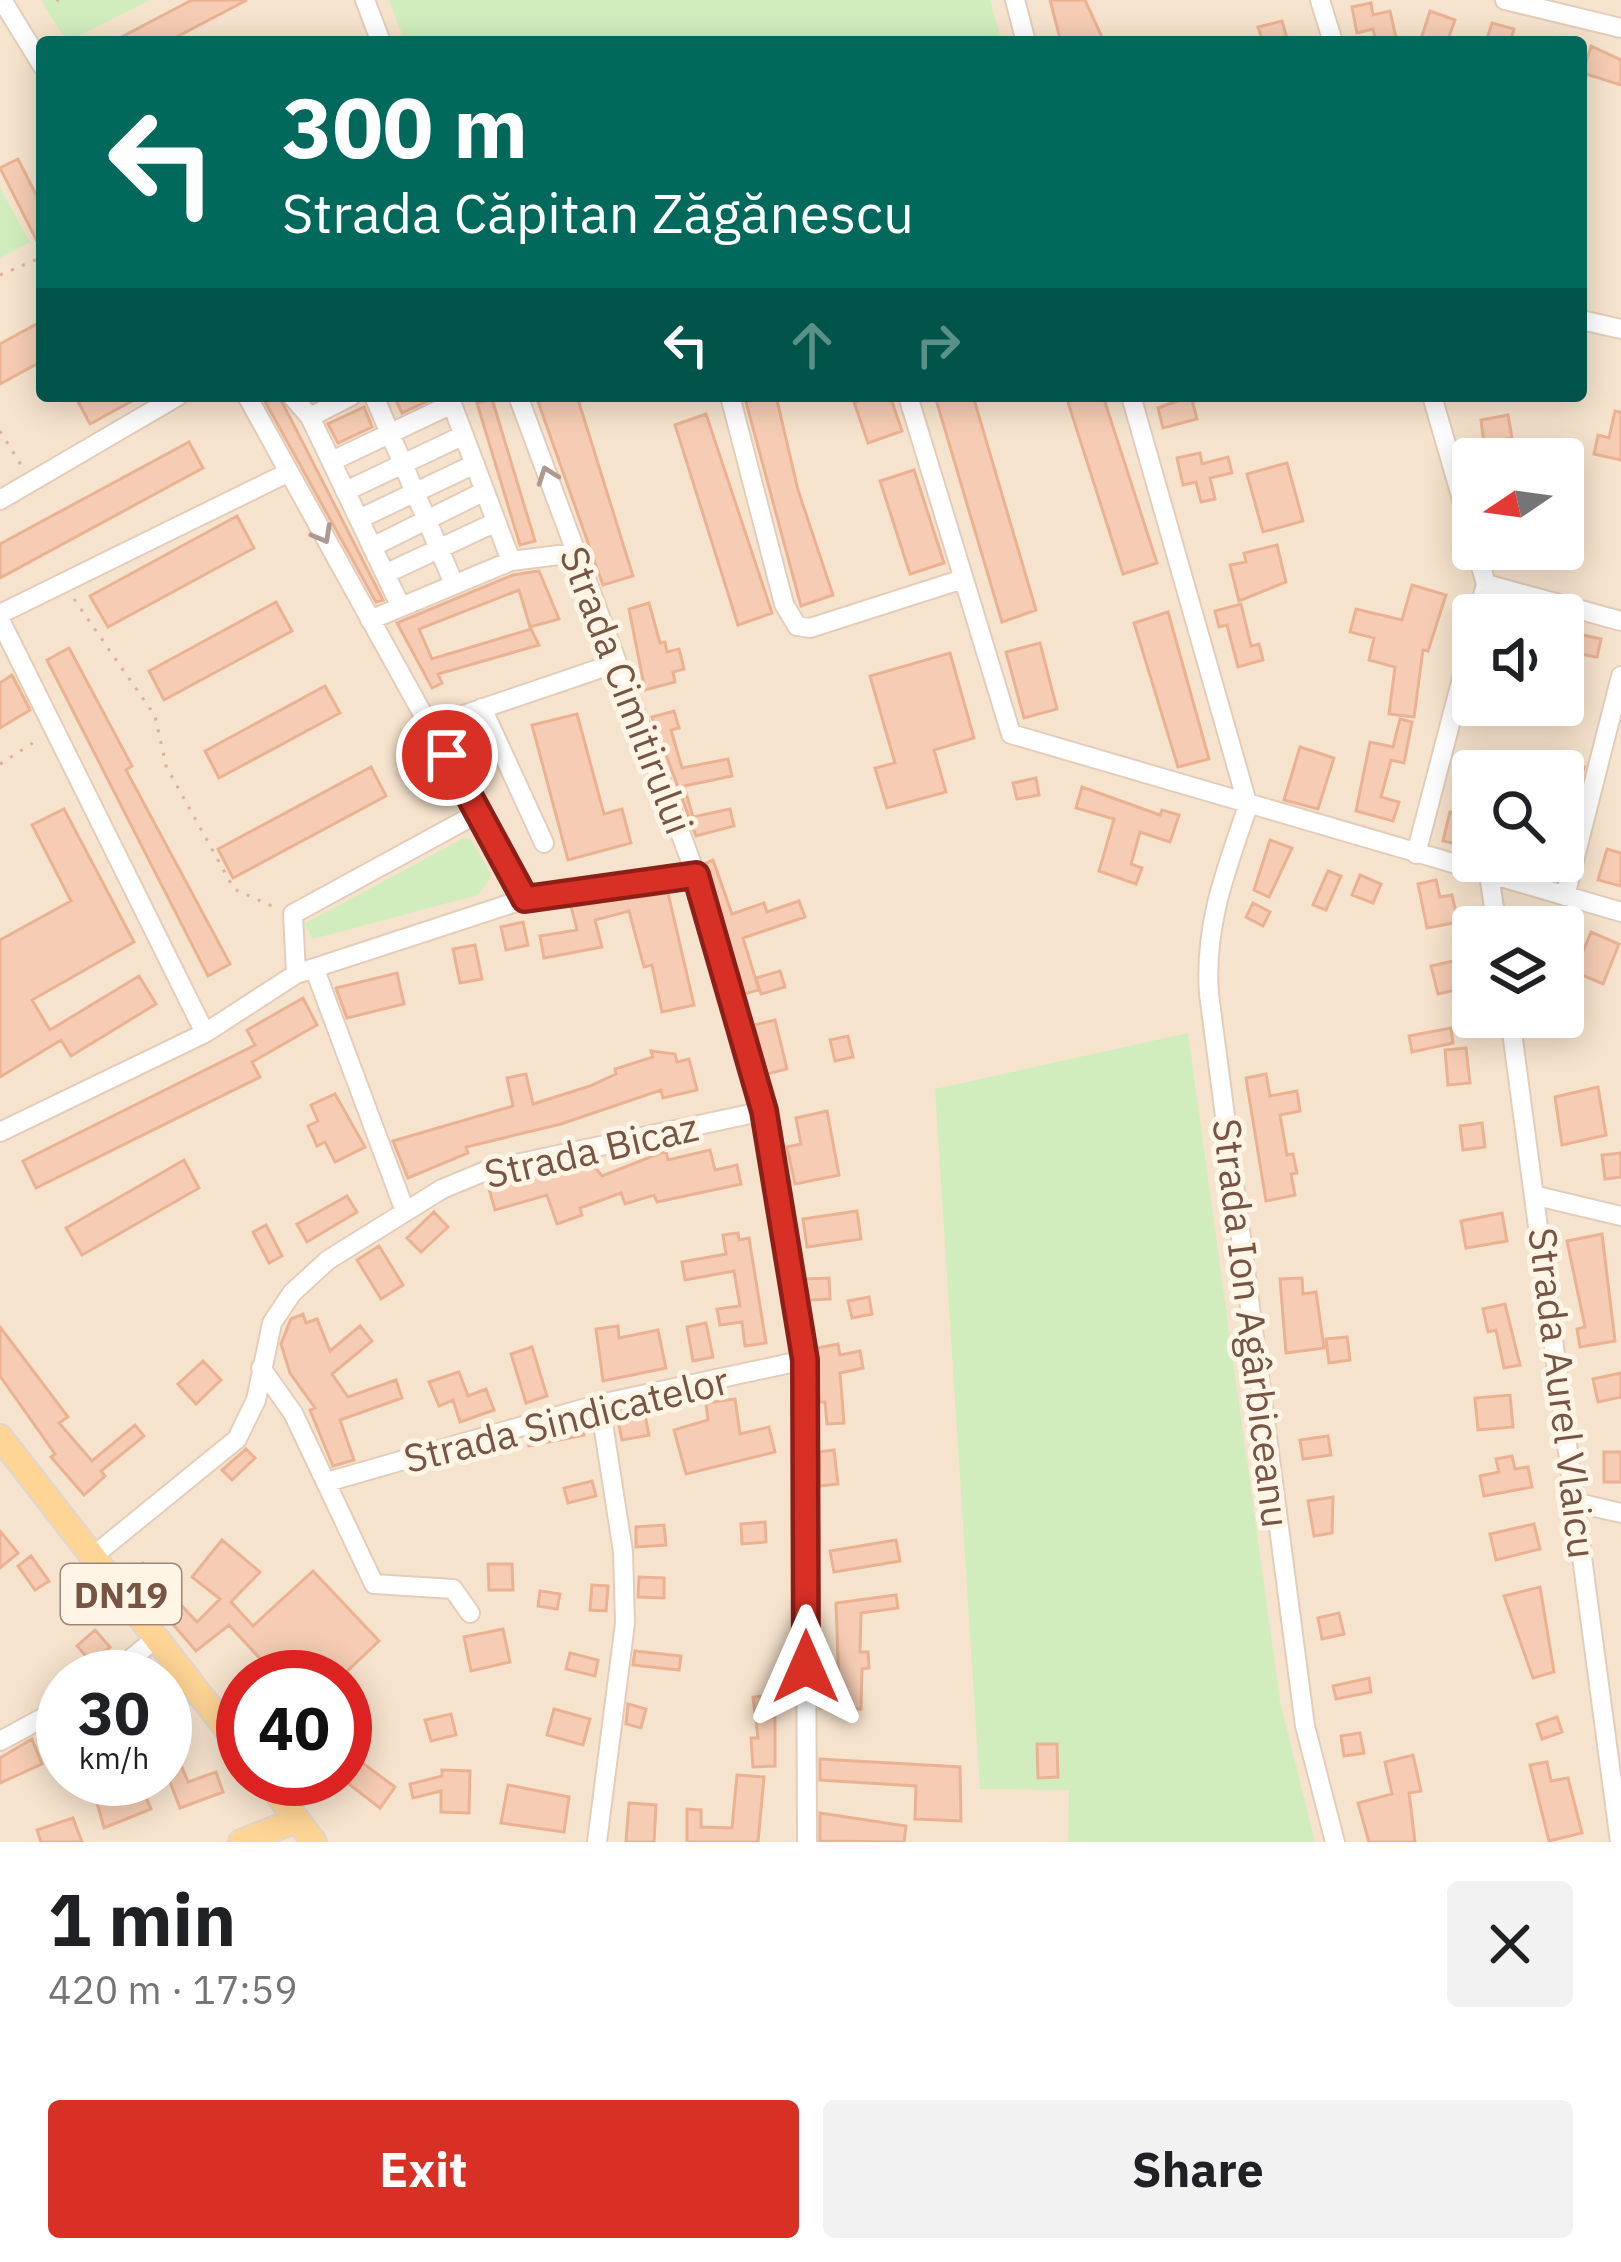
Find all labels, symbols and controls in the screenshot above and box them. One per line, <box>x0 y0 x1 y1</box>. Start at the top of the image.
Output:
text: 300 m <box>282 72 528 181</box>
icon: left <box>84 84 240 240</box>
text: Strada Căpitan Zăgănescu <box>282 178 914 248</box>
icon: left <box>653 312 719 378</box>
icon: ahead <box>779 312 845 378</box>
icon: right <box>905 312 971 378</box>
north arrow <box>1452 438 1584 570</box>
map controls <box>1452 438 1584 1038</box>
one-way arrow <box>536 465 561 486</box>
one-way arrow <box>309 523 332 544</box>
street label: Strada Cimitirului <box>549 539 705 841</box>
button: sound <box>1452 594 1584 726</box>
pin <box>396 704 498 806</box>
icon: arrive <box>414 722 480 788</box>
button: search <box>1452 750 1584 882</box>
button: layers <box>1452 906 1584 1038</box>
street label: Strada Bicaz <box>479 1101 703 1199</box>
street label: Strada Ion Agârbiceanu <box>1202 1116 1302 1530</box>
street label: Strada Aurel Vlaicu <box>1517 1225 1609 1561</box>
street label: Strada Sindicatelor <box>398 1354 734 1484</box>
road number: DN19 <box>61 1564 181 1624</box>
position arrow <box>743 1604 869 1730</box>
speed limit sign: 40 <box>216 1650 372 1806</box>
text: 30 <box>78 1673 150 1752</box>
text: km/h <box>79 1738 149 1777</box>
text: 1 min <box>48 1872 236 1966</box>
button: close <box>1447 1881 1573 2007</box>
text: 420 m · 17:59 <box>48 1964 298 2015</box>
button: Exit <box>48 2100 799 2238</box>
button: Share <box>823 2100 1573 2238</box>

